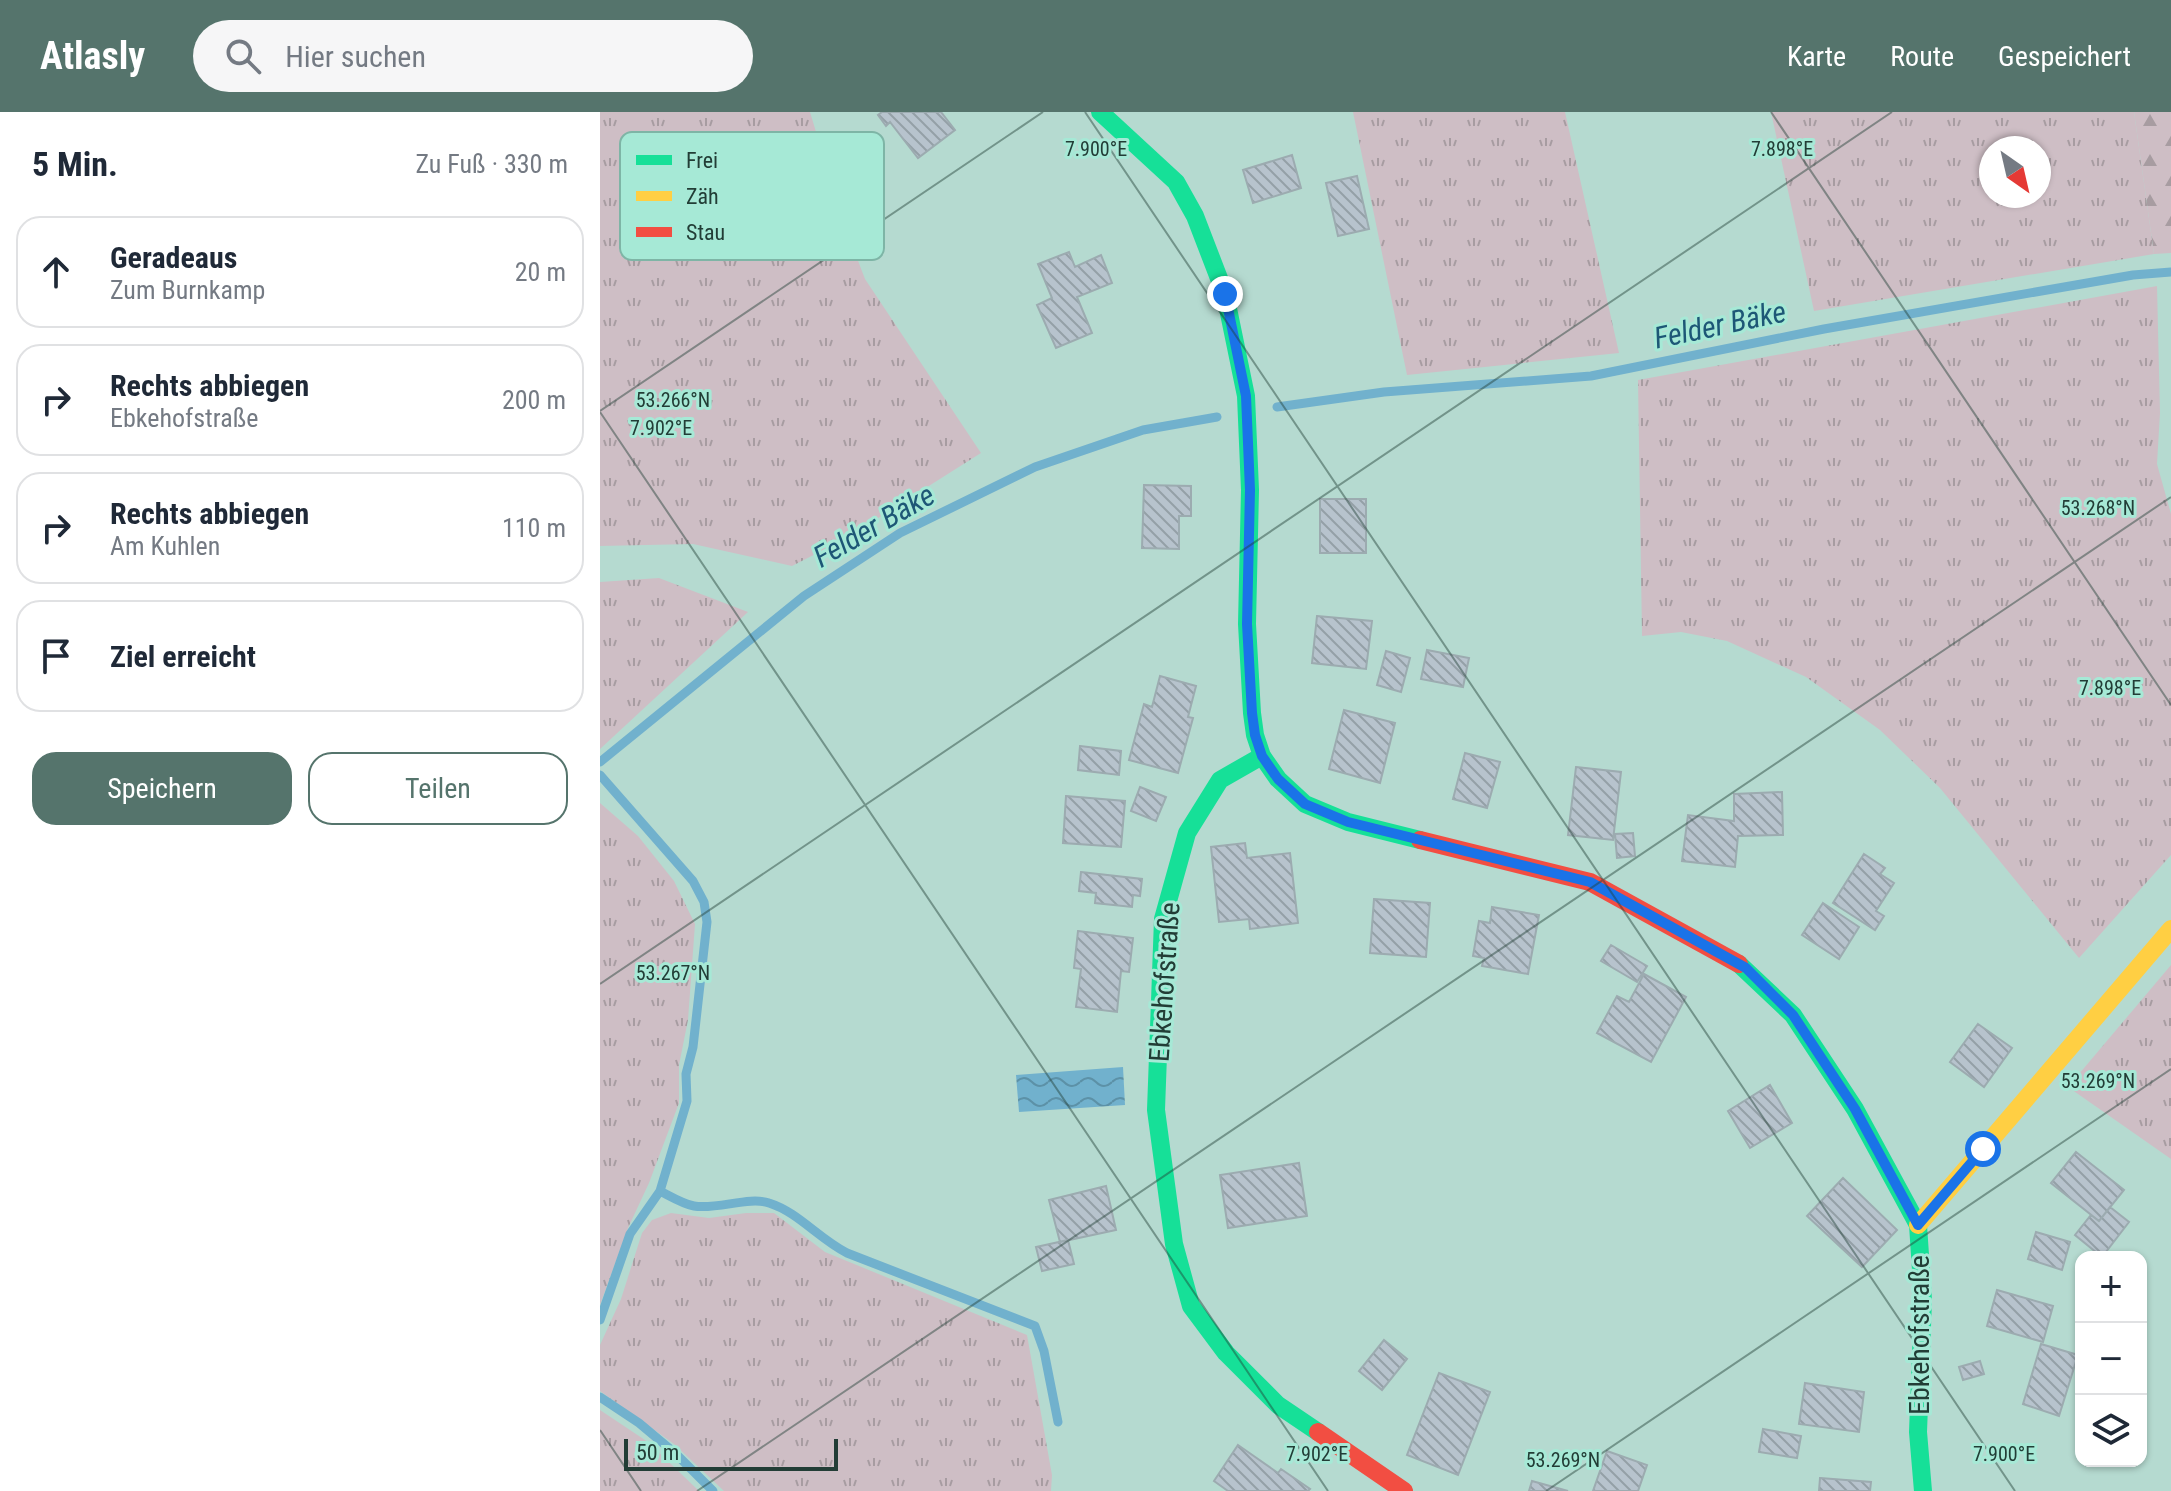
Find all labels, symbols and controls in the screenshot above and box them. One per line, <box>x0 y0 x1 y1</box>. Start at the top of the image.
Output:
search box <box>193 20 753 92</box>
text: Atlasly <box>40 34 145 78</box>
icon: search <box>221 34 265 78</box>
text: Hier suchen <box>285 39 426 74</box>
text: Karte <box>1787 40 1846 73</box>
text: Route <box>1890 40 1954 73</box>
text: Gespeichert <box>1998 40 2131 73</box>
legend <box>620 132 884 260</box>
north arrow <box>1979 136 2051 208</box>
text: 7.900°E <box>1065 137 1127 161</box>
text: 7.898°E <box>1751 137 1813 161</box>
text: 5 Min. <box>32 144 118 184</box>
text: Frei <box>686 148 718 173</box>
text: Zu Fuß · 330 m <box>415 149 568 179</box>
text: Zäh <box>686 184 719 209</box>
text: Stau <box>686 220 725 245</box>
text: Geradeaus <box>110 240 237 275</box>
icon: ahead <box>34 250 78 294</box>
text: 20 m <box>515 257 566 287</box>
text: Zum Burnkamp <box>110 275 265 305</box>
route end <box>1207 276 1243 312</box>
water label: Felder Bäke <box>1651 293 1789 356</box>
text: Rechts abbiegen <box>110 368 309 403</box>
icon: right <box>34 378 78 422</box>
text: 200 m <box>502 385 566 415</box>
text: 53.266°N <box>636 388 710 412</box>
text: Ebkehofstraße <box>110 403 258 433</box>
text: 7.902°E <box>630 416 692 440</box>
water label: Felder Bäke <box>807 477 941 574</box>
text: Rechts abbiegen <box>110 496 309 531</box>
text: 53.268°N <box>2061 496 2135 520</box>
icon: right <box>34 506 78 550</box>
text: 110 m <box>502 513 566 543</box>
text: Am Kuhlen <box>110 531 220 561</box>
icon: arrive <box>34 634 78 678</box>
text: Ziel erreicht <box>110 639 256 674</box>
text: 7.898°E <box>2079 676 2141 700</box>
button: Speichern <box>32 752 292 825</box>
button: Teilen <box>308 752 568 825</box>
street label: Ebkehofstraße <box>1142 901 1187 1063</box>
text: 53.267°N <box>636 961 710 985</box>
text: 53.269°N <box>2061 1069 2135 1093</box>
route start <box>1965 1131 2001 1167</box>
map controls <box>2075 1251 2147 1467</box>
button: + <box>2075 1251 2147 1323</box>
street label: Ebkehofstraße <box>1903 1255 1936 1415</box>
button: − <box>2075 1323 2147 1395</box>
button: layers <box>2075 1395 2147 1467</box>
scale bar <box>624 1435 838 1471</box>
text: 50 m <box>636 1440 679 1465</box>
text: 7.902°E <box>1286 1442 1348 1466</box>
text: 7.900°E <box>1973 1442 2035 1466</box>
text: 53.269°N <box>1526 1448 1600 1472</box>

